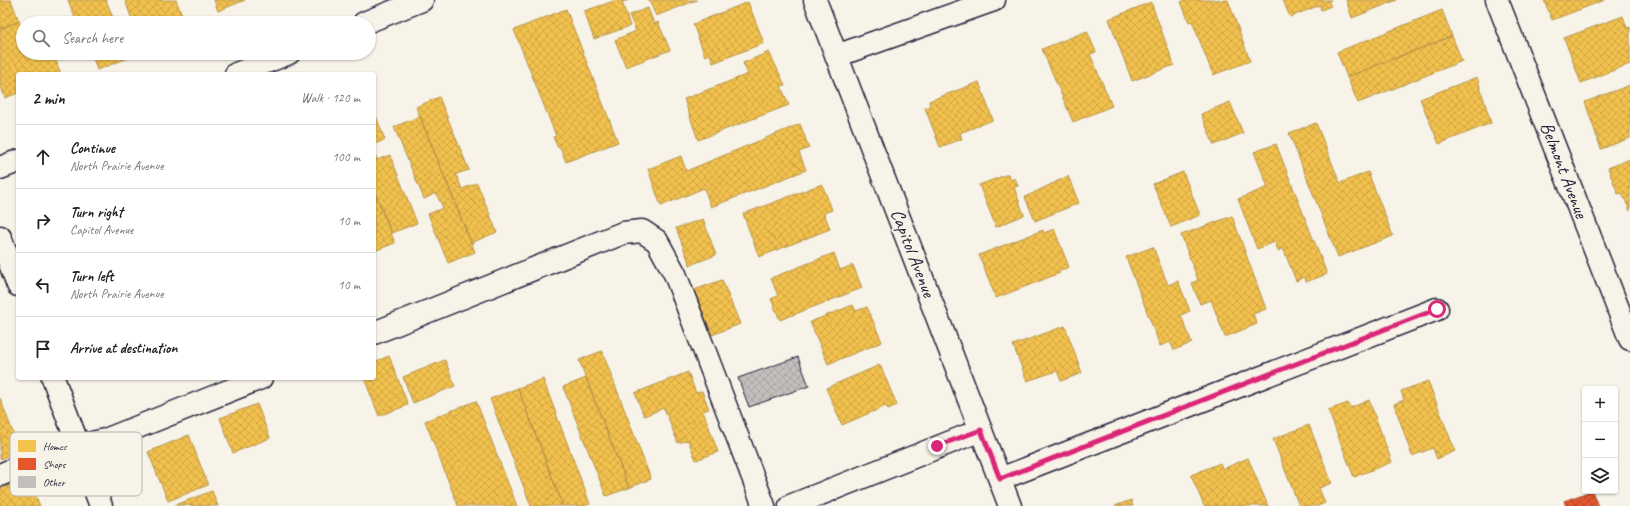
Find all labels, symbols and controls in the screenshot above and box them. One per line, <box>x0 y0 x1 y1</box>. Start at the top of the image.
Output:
search box <box>16 16 376 60</box>
icon: search <box>30 27 52 49</box>
text: Search here <box>62 29 123 48</box>
text: 2 min <box>32 88 65 109</box>
text: Walk · 120 m <box>301 90 360 106</box>
street label: Belmont Avenue <box>1535 119 1594 223</box>
text: Continue <box>70 139 115 158</box>
icon: ahead <box>32 146 54 168</box>
text: 100 m <box>332 149 360 165</box>
text: North Prairie Avenue <box>70 158 163 174</box>
text: Turn right <box>70 203 123 222</box>
street label: Capitol Avenue <box>885 206 941 302</box>
icon: right <box>32 210 54 232</box>
text: 10 m <box>338 213 360 229</box>
text: Capitol Avenue <box>70 222 133 238</box>
text: Turn left <box>70 267 113 286</box>
icon: left <box>32 274 54 296</box>
text: 10 m <box>338 277 360 293</box>
text: North Prairie Avenue <box>70 286 163 302</box>
route start <box>1428 300 1446 318</box>
icon: arrive <box>32 338 54 360</box>
text: Arrive at destination <box>70 339 177 358</box>
map controls <box>1582 386 1618 494</box>
button: + <box>1582 386 1618 422</box>
button: − <box>1582 422 1618 458</box>
legend <box>10 432 142 496</box>
route end <box>928 437 946 455</box>
text: Homes <box>43 439 68 453</box>
text: Shops <box>43 457 67 471</box>
button: layers <box>1582 458 1618 494</box>
text: Other <box>43 475 66 489</box>

